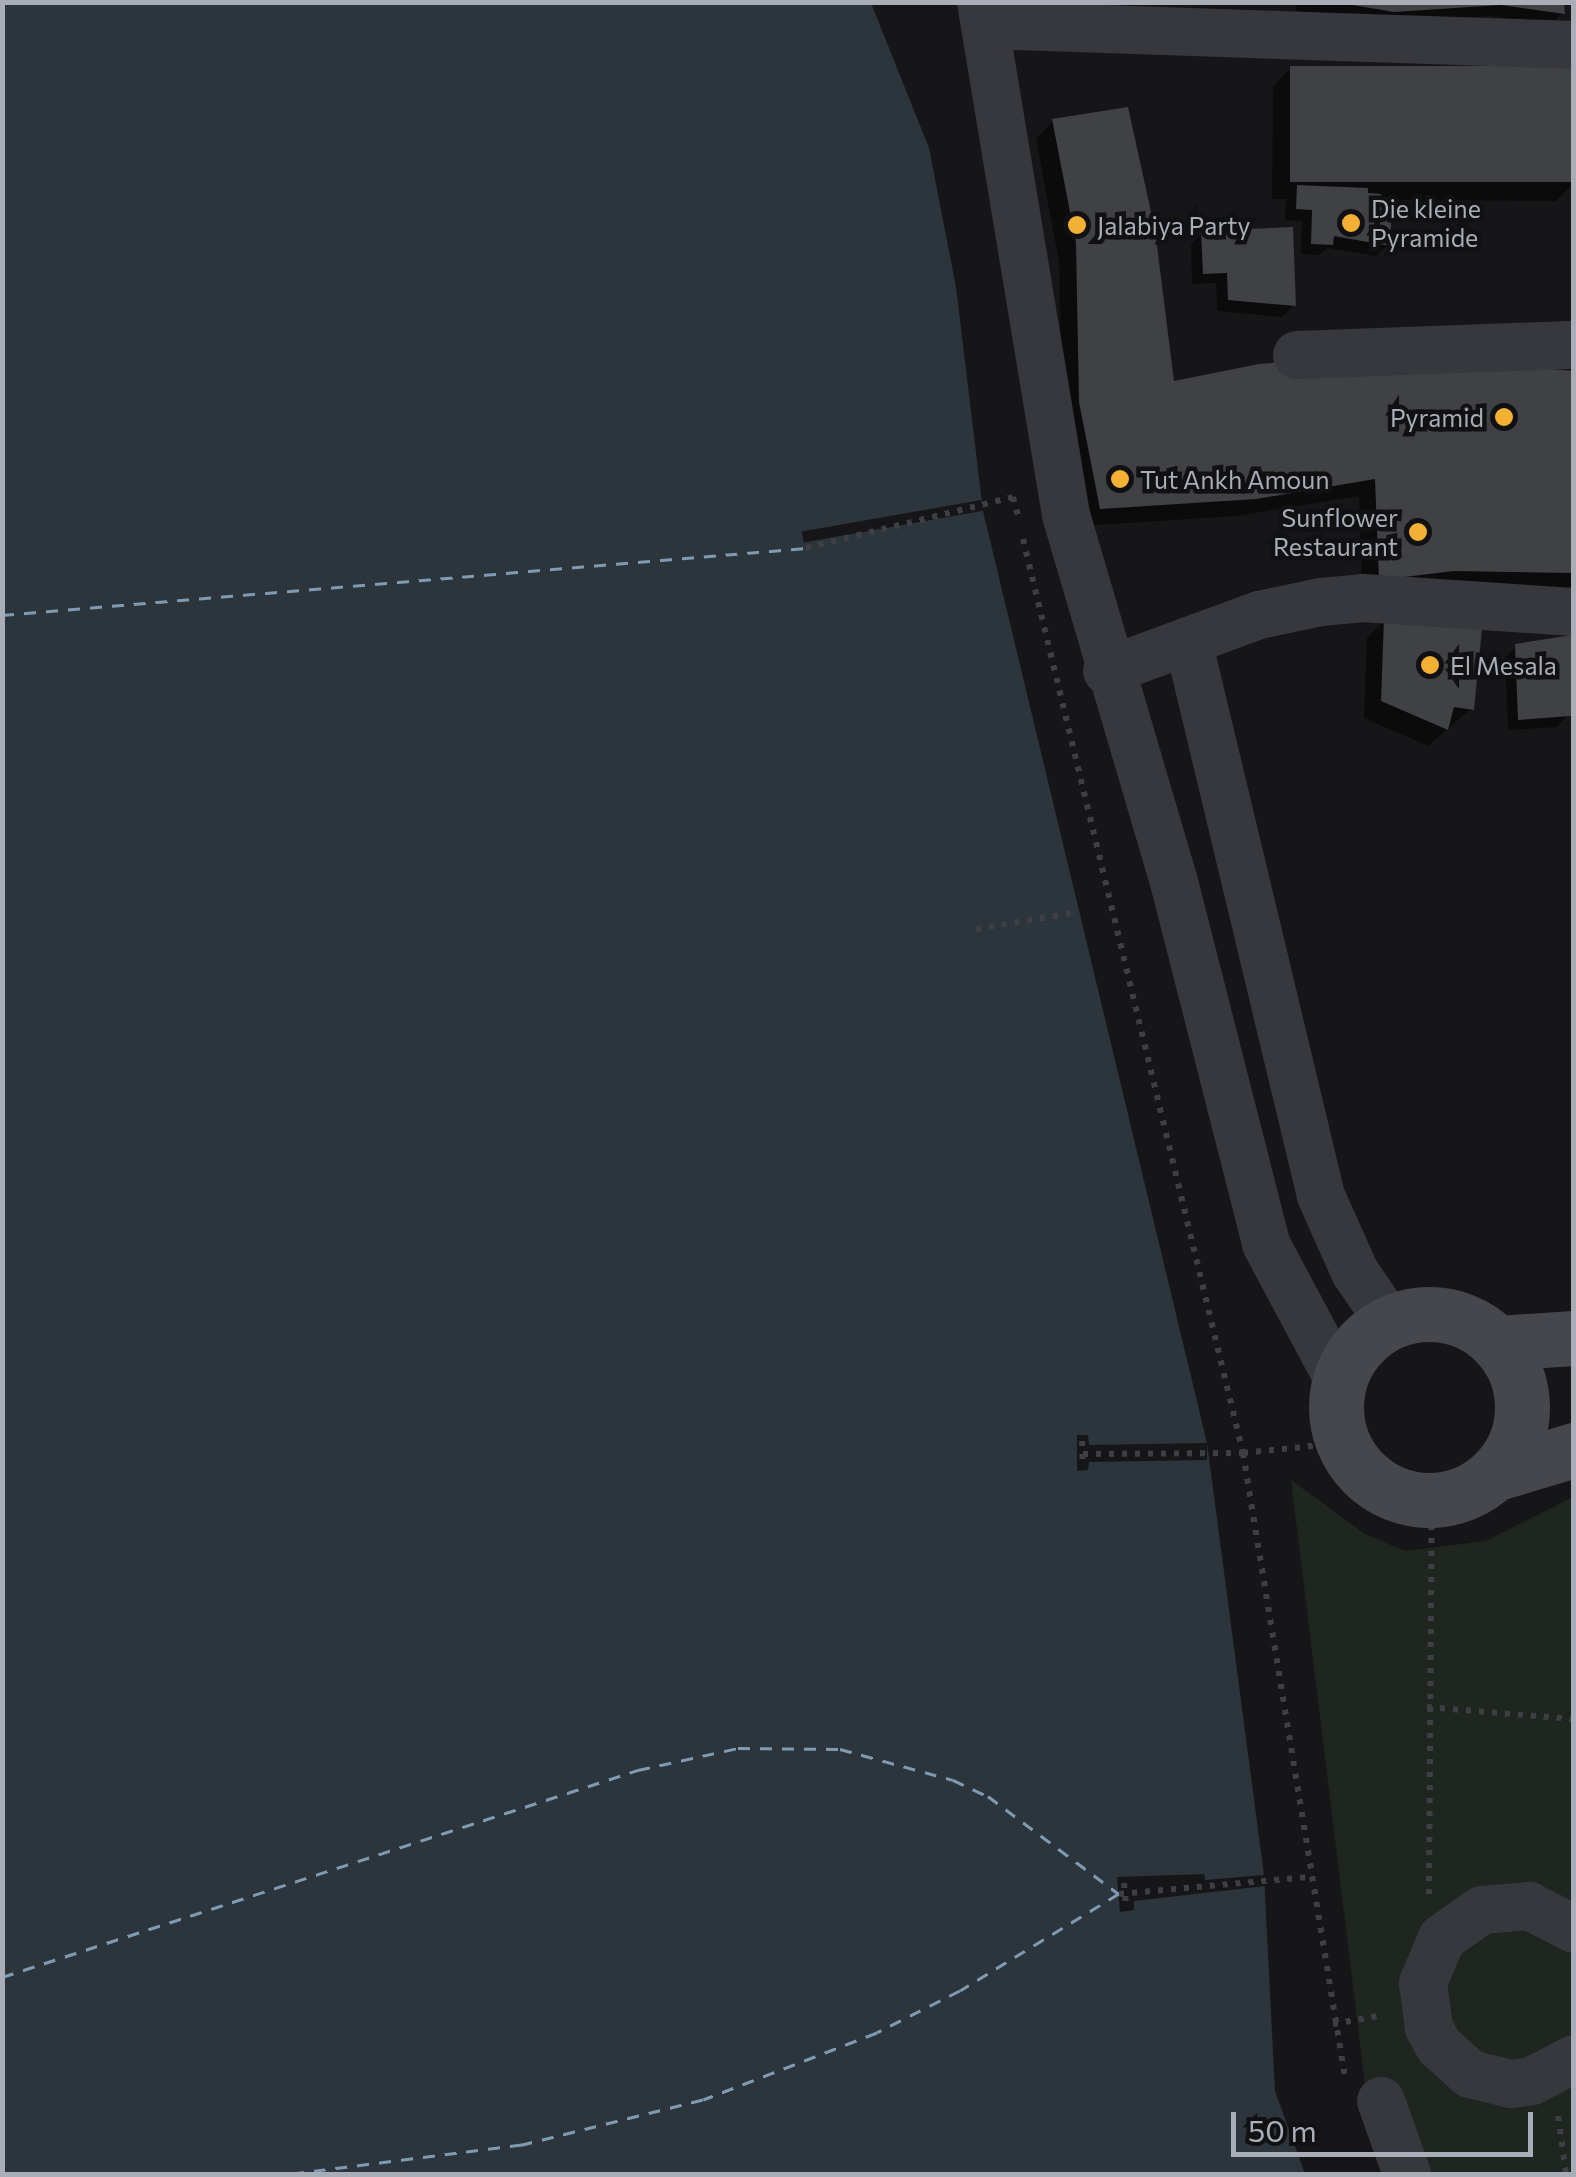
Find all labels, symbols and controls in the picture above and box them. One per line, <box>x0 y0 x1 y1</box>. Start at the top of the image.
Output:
place label: Die kleine Pyramide <box>1371 194 1481 253</box>
place label: Jalabiya Party <box>1097 210 1250 240</box>
marker: Die kleine Pyramide <box>1340 212 1362 234</box>
marker: Jalabiya Party <box>1066 214 1088 236</box>
place label: Pyramid <box>1390 402 1484 432</box>
marker: Pyramid <box>1493 406 1515 428</box>
place label: Tut Ankh Amoun <box>1140 464 1329 494</box>
marker: Tut Ankh Amoun <box>1109 468 1131 490</box>
place label: Sunflower Restaurant <box>1273 503 1398 562</box>
marker: Sunflower Restaurant <box>1407 521 1429 543</box>
place label: El Mesala <box>1450 650 1557 680</box>
marker: El Mesala <box>1419 654 1441 676</box>
scale bar <box>1236 2092 1538 2154</box>
text: 50 m <box>1248 2111 1317 2148</box>

